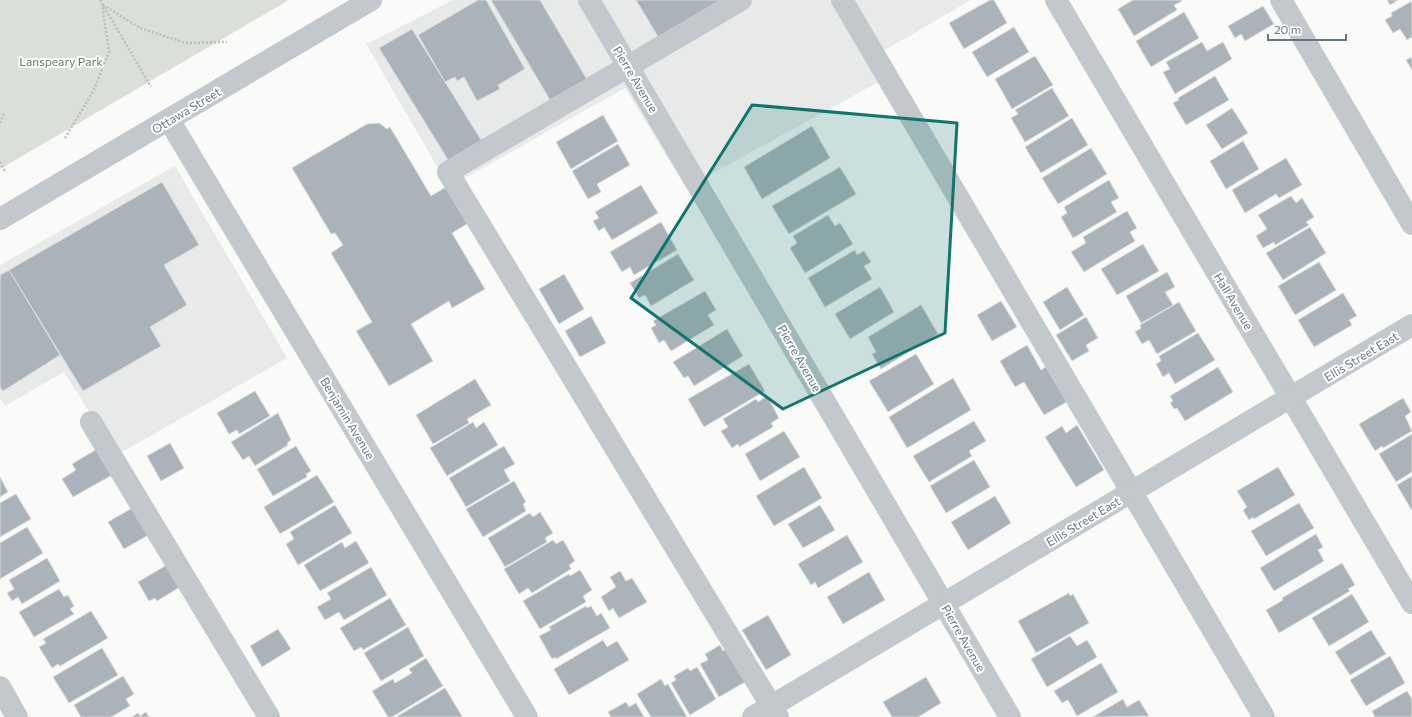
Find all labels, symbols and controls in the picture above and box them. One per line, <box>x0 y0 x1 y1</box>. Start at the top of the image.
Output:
scale bar <box>1268 16 1346 42</box>
text: 20 m <box>1274 22 1301 36</box>
street label: Pierre Avenue <box>611 43 661 115</box>
park label: Lanspeary Park <box>19 54 103 68</box>
street label: Ottawa Street <box>149 84 223 136</box>
street label: Hall Avenue <box>1212 270 1256 332</box>
street label: Pierre Avenue <box>775 322 825 394</box>
street label: Ellis Street East <box>1321 328 1401 384</box>
street label: Benjamin Avenue <box>318 375 378 461</box>
street label: Ellis Street East <box>1043 493 1123 549</box>
street label: Pierre Avenue <box>939 602 989 674</box>

